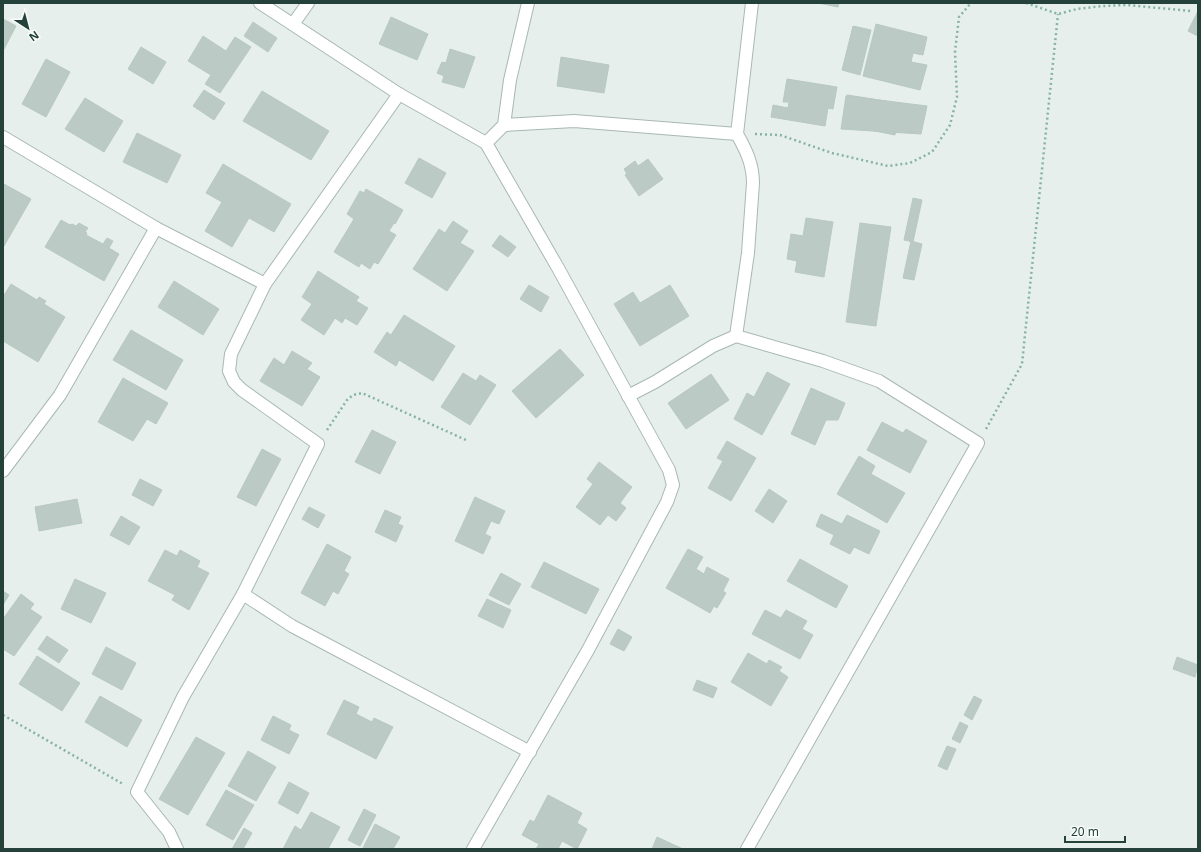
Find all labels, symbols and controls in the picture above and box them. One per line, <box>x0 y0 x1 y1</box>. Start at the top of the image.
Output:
north arrow <box>8 8 48 48</box>
text: N <box>26 28 42 45</box>
scale bar <box>1065 818 1125 844</box>
text: 20 m <box>1071 823 1099 840</box>

